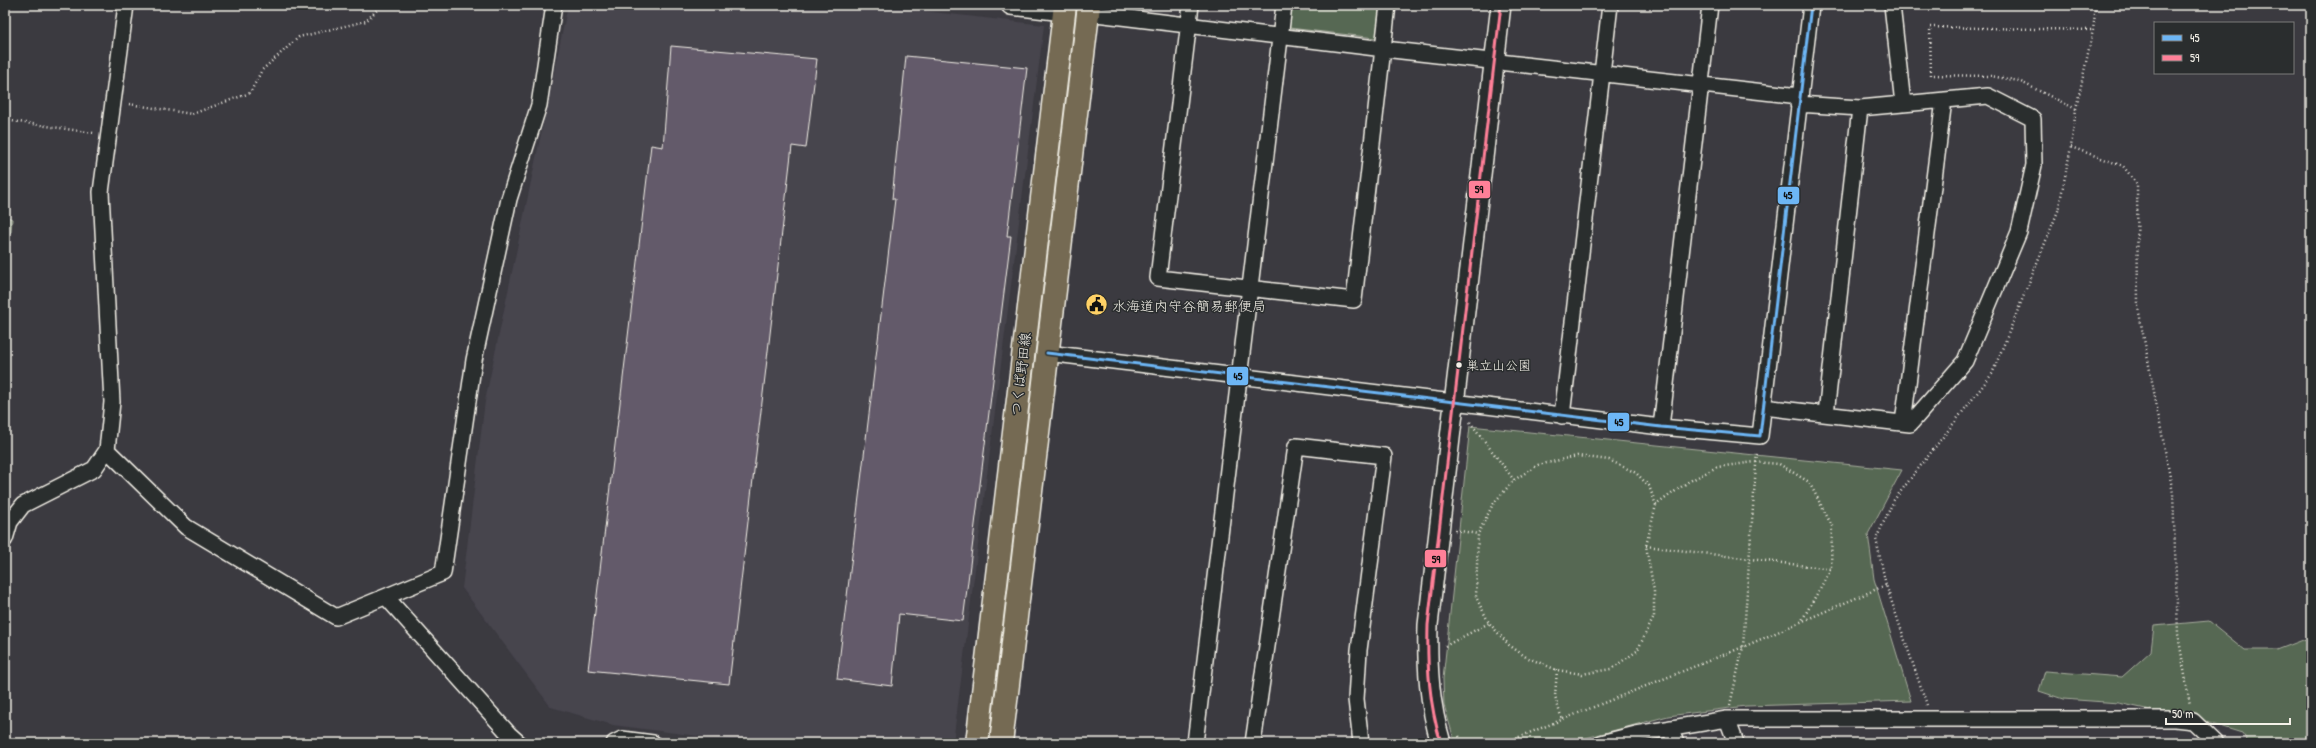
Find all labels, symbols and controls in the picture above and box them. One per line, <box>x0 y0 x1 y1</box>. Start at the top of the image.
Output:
legend <box>2154 22 2294 74</box>
text: 45 <box>2190 29 2200 46</box>
text: 59 <box>2190 49 2200 66</box>
line badge: 59 <box>1468 180 1491 199</box>
text: 59 <box>1475 182 1483 196</box>
line badge: 45 <box>1777 186 1800 205</box>
text: 45 <box>1784 188 1793 202</box>
public building icon: 水海道内守谷簡易郵便局 <box>1084 292 1110 318</box>
place label: 水海道内守谷簡易郵便局 <box>1112 296 1266 315</box>
street label: つくば野田線 <box>1005 331 1035 417</box>
place label: 巣立山公園 <box>1466 356 1531 374</box>
marker: 巣立山公園 <box>1454 360 1464 370</box>
line badge: 45 <box>1226 366 1249 386</box>
text: 45 <box>1234 369 1243 383</box>
line badge: 45 <box>1607 412 1630 432</box>
text: 45 <box>1615 415 1624 429</box>
line badge: 59 <box>1424 549 1447 568</box>
text: 59 <box>1432 552 1440 566</box>
scale bar <box>2166 700 2290 726</box>
text: 50 m <box>2172 705 2193 722</box>

